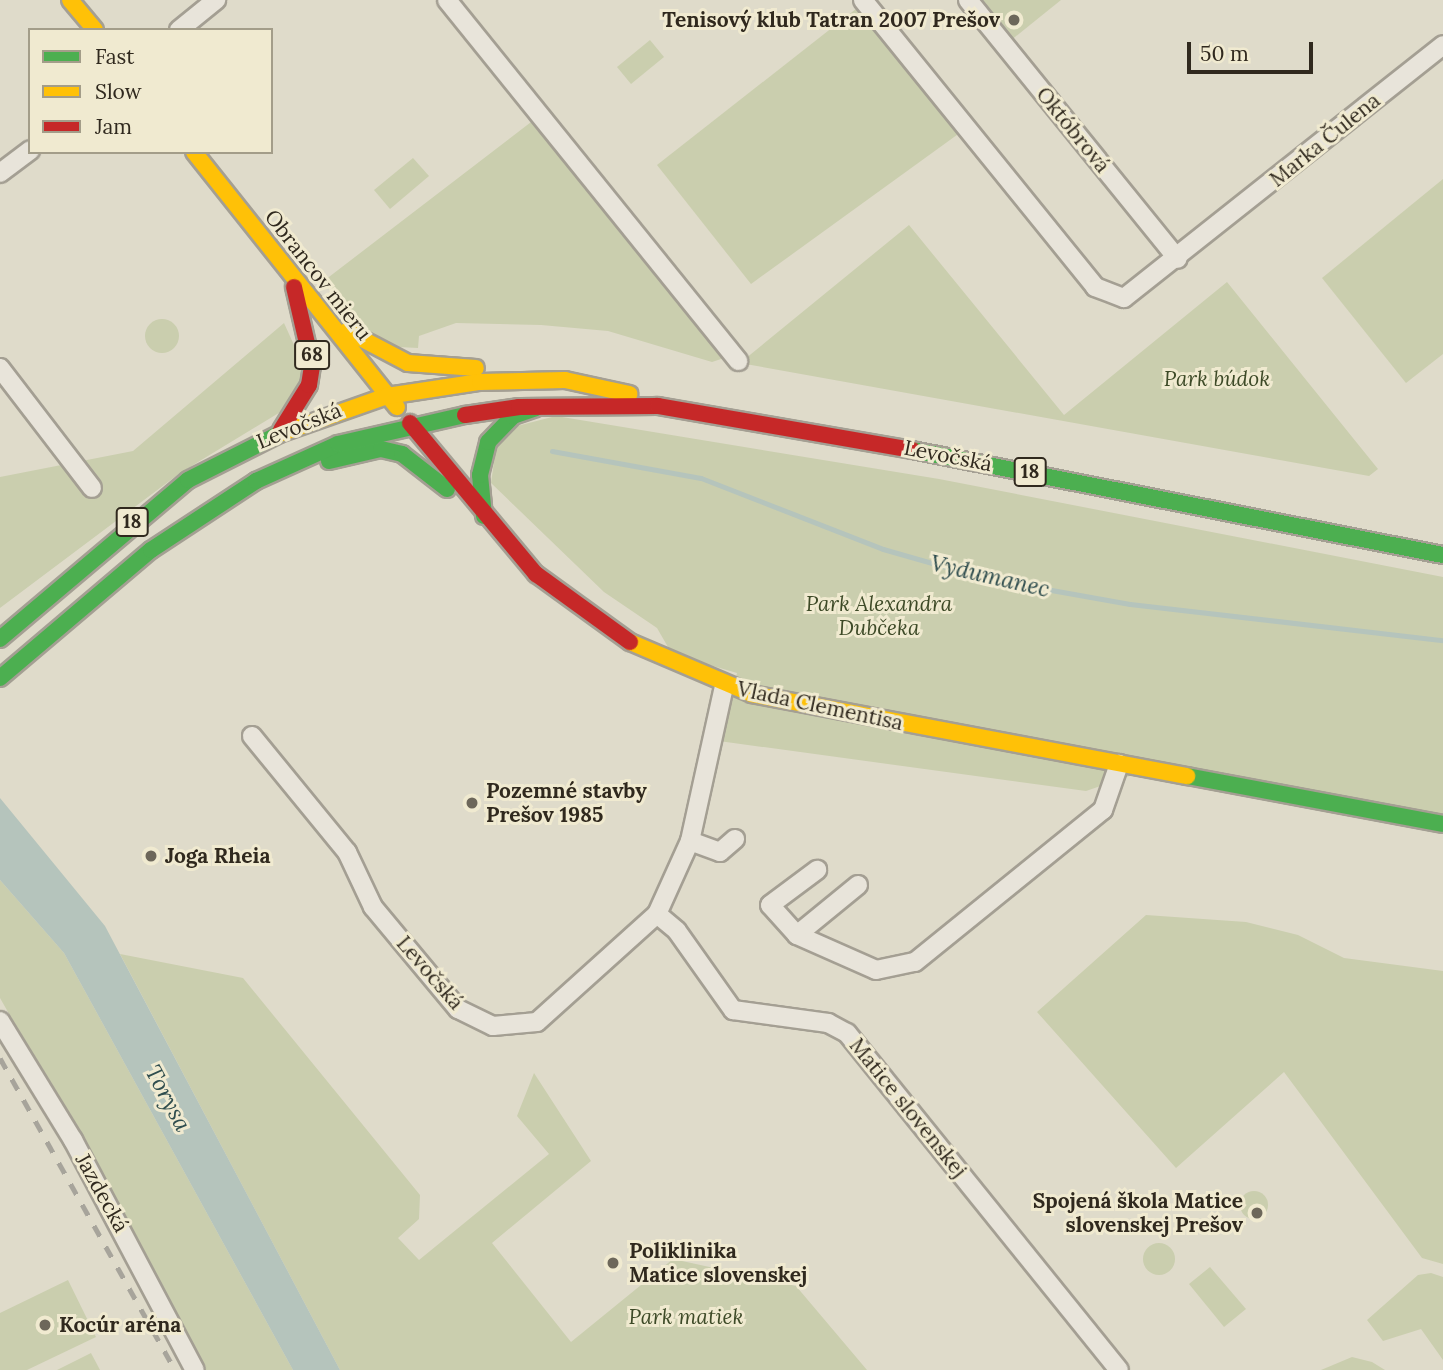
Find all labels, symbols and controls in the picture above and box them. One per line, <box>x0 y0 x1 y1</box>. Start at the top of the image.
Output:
place label: Tenisový klub Tatran 2007 Prešov <box>662 7 1000 33</box>
marker: Tenisový klub Tatran 2007 Prešov <box>1006 12 1022 28</box>
legend <box>28 28 273 154</box>
scale bar <box>1191 28 1317 72</box>
text: 50 m <box>1200 40 1249 67</box>
text: Fast <box>95 43 134 70</box>
text: Slow <box>95 78 142 105</box>
street label: Októbrová <box>1031 82 1115 178</box>
street label: Marka Čulena <box>1265 88 1385 192</box>
text: Jam <box>95 113 132 140</box>
street label: Obrancov mieru <box>259 205 377 345</box>
road number: 68 <box>293 340 331 370</box>
park label: Park búdok <box>1164 366 1270 392</box>
street label: Levočská <box>253 398 345 454</box>
street label: Levočská <box>902 435 994 477</box>
road number: 18 <box>1012 457 1048 488</box>
road number: 18 <box>114 506 150 538</box>
water label: Vydumanec <box>928 549 1052 603</box>
park label: Park Alexandra Dubčeka <box>806 591 952 641</box>
street label: Vlada Clementisa <box>735 676 905 736</box>
place label: Pozemné stavby Prešov 1985 <box>486 778 647 828</box>
marker: Pozemné stavby Prešov 1985 <box>464 795 480 811</box>
place label: Joga Rheia <box>165 843 270 869</box>
marker: Joga Rheia <box>143 848 159 864</box>
street label: Levočská <box>391 931 469 1015</box>
street label: Matice slovenskej <box>844 1033 972 1183</box>
water label: Torysa <box>139 1060 197 1136</box>
street label: Jazdecká <box>70 1149 134 1237</box>
place label: Spojená škola Matice slovenskej Prešov <box>1033 1188 1243 1238</box>
marker: Spojená škola Matice slovenskej Prešov <box>1249 1205 1265 1221</box>
place label: Poliklinika Matice slovenskej <box>629 1238 807 1288</box>
marker: Poliklinika Matice slovenskej <box>603 1253 623 1273</box>
park label: Park matiek <box>629 1304 743 1330</box>
place label: Kocúr aréna <box>59 1312 181 1338</box>
marker: Kocúr aréna <box>37 1317 53 1333</box>

